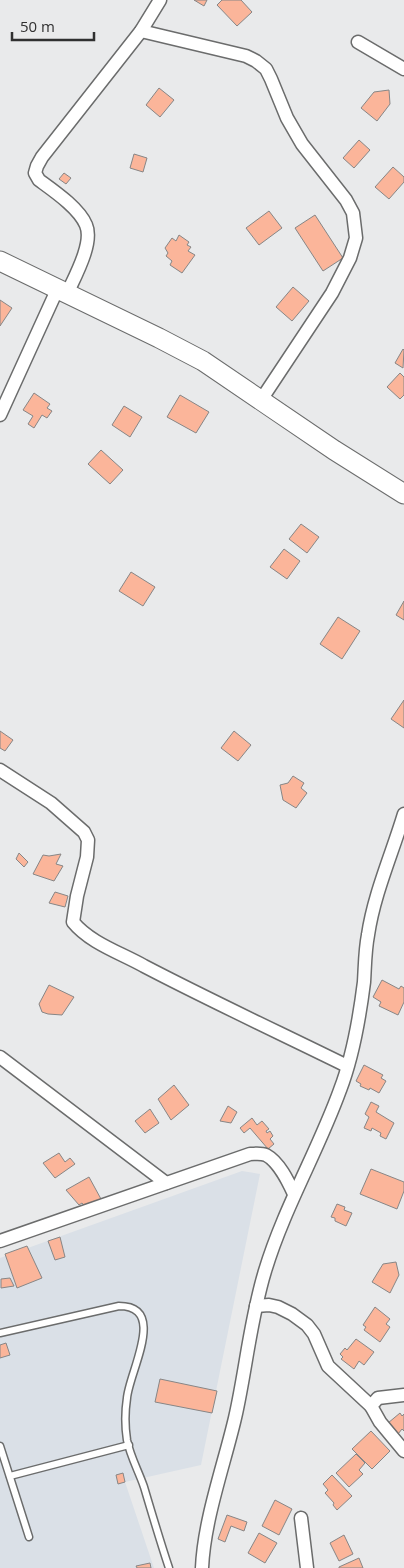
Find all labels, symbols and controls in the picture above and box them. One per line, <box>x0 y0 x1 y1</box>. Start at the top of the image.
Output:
scale bar <box>12 10 95 42</box>
text: 50 m <box>20 16 55 36</box>

